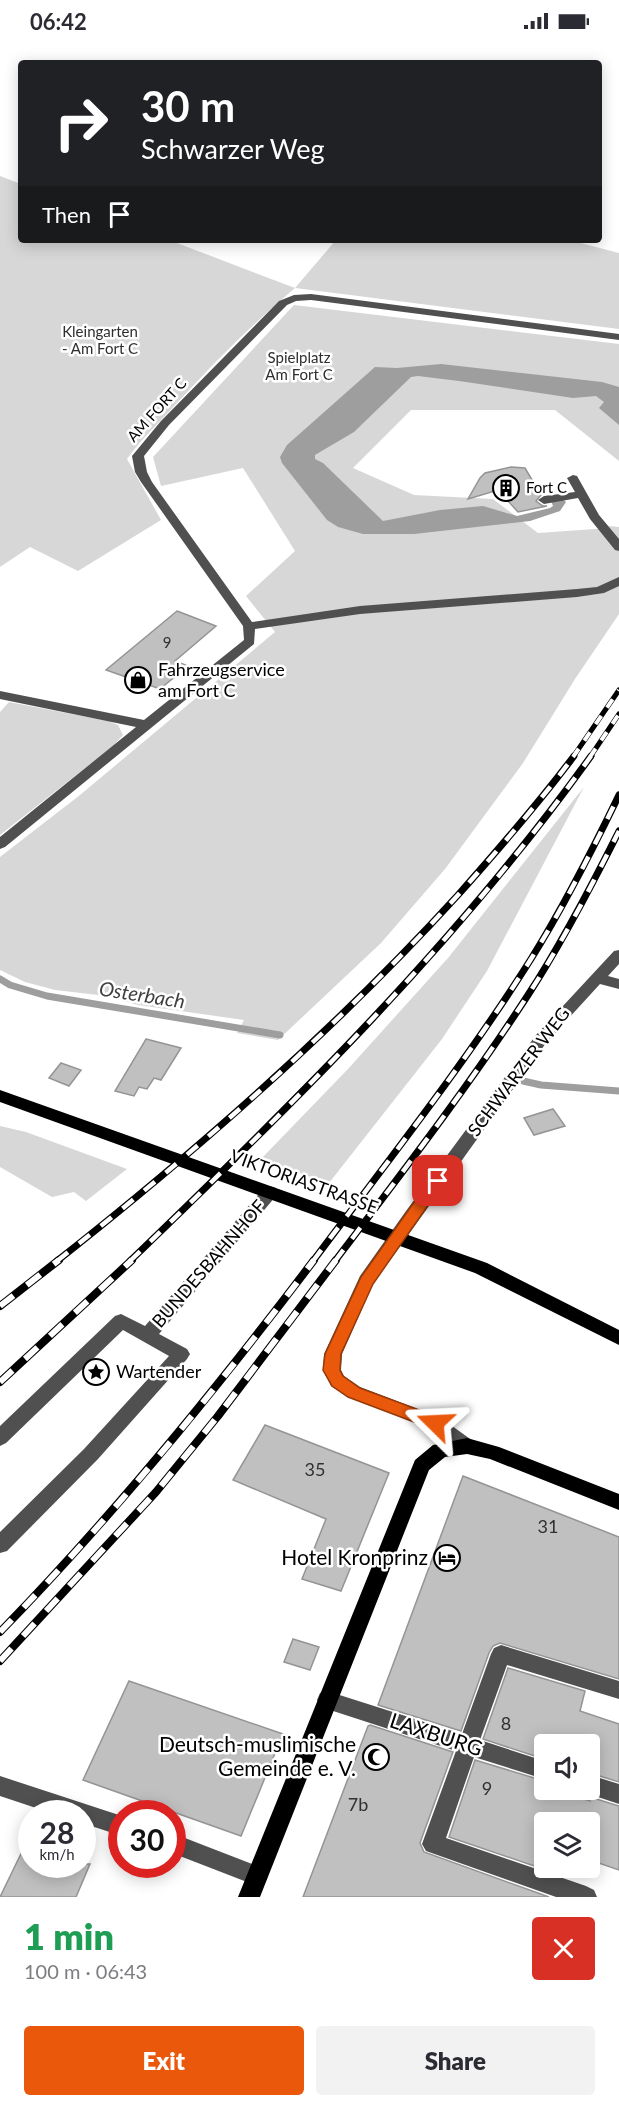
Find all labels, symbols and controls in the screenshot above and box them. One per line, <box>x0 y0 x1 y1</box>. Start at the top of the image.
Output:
text: 06:42 <box>30 8 87 35</box>
text: 30 m <box>141 81 235 131</box>
icon: right <box>42 84 120 162</box>
text: Schwarzer Weg <box>141 132 325 165</box>
icon: arrive <box>103 198 136 231</box>
text: Then <box>42 201 91 228</box>
park label: Kleingarten - Am Fort C <box>62 322 138 357</box>
park label: Spielplatz Am Fort C <box>265 348 333 383</box>
street label: AM FORT C <box>123 374 190 445</box>
building icon: Fort C <box>491 473 521 503</box>
place label: Fort C <box>526 478 567 496</box>
house number: 9 <box>163 633 171 651</box>
place label: Fahrzeugservice am Fort C <box>158 658 285 701</box>
shop icon: Fahrzeugservice am Fort C <box>123 665 153 695</box>
water label: Osterbach <box>98 975 187 1013</box>
street label: SCHWARZER WEG <box>463 1003 574 1140</box>
street label: VIKTORIASTRASSE <box>227 1144 381 1218</box>
pin <box>412 1155 463 1206</box>
icon: arrive <box>421 1164 454 1197</box>
street label: BUNDESBAHNHOF <box>147 1195 270 1332</box>
place icon: Wartender <box>81 1357 111 1387</box>
place label: Wartender <box>116 1360 202 1382</box>
position arrow <box>403 1391 467 1455</box>
house number: 35 <box>305 1458 325 1480</box>
house number: 31 <box>538 1515 558 1537</box>
hotel icon: Hotel Kronprinz <box>432 1543 462 1573</box>
place label: Hotel Kronprinz <box>281 1544 428 1569</box>
street label: LAXBURG <box>387 1707 486 1760</box>
house number: 8 <box>501 1712 511 1734</box>
place label: Deutsch-muslimische Gemeinde e. V. <box>159 1731 356 1780</box>
map controls <box>534 1734 600 1878</box>
button: sound <box>534 1734 600 1800</box>
mosque icon: Deutsch-muslimische Gemeinde e. V. <box>361 1742 391 1772</box>
house number: 9 <box>482 1777 492 1799</box>
house number: 7b <box>348 1793 368 1815</box>
speed limit sign: 30 <box>108 1800 186 1878</box>
button: layers <box>534 1812 600 1878</box>
text: 28 <box>40 1814 74 1850</box>
text: km/h <box>39 1845 75 1863</box>
text: 1 min <box>24 1914 114 1958</box>
button: close <box>532 1917 595 1980</box>
text: 100 m · 06:43 <box>24 1959 147 1983</box>
button: Exit <box>24 2026 304 2095</box>
button: Share <box>316 2026 595 2095</box>

